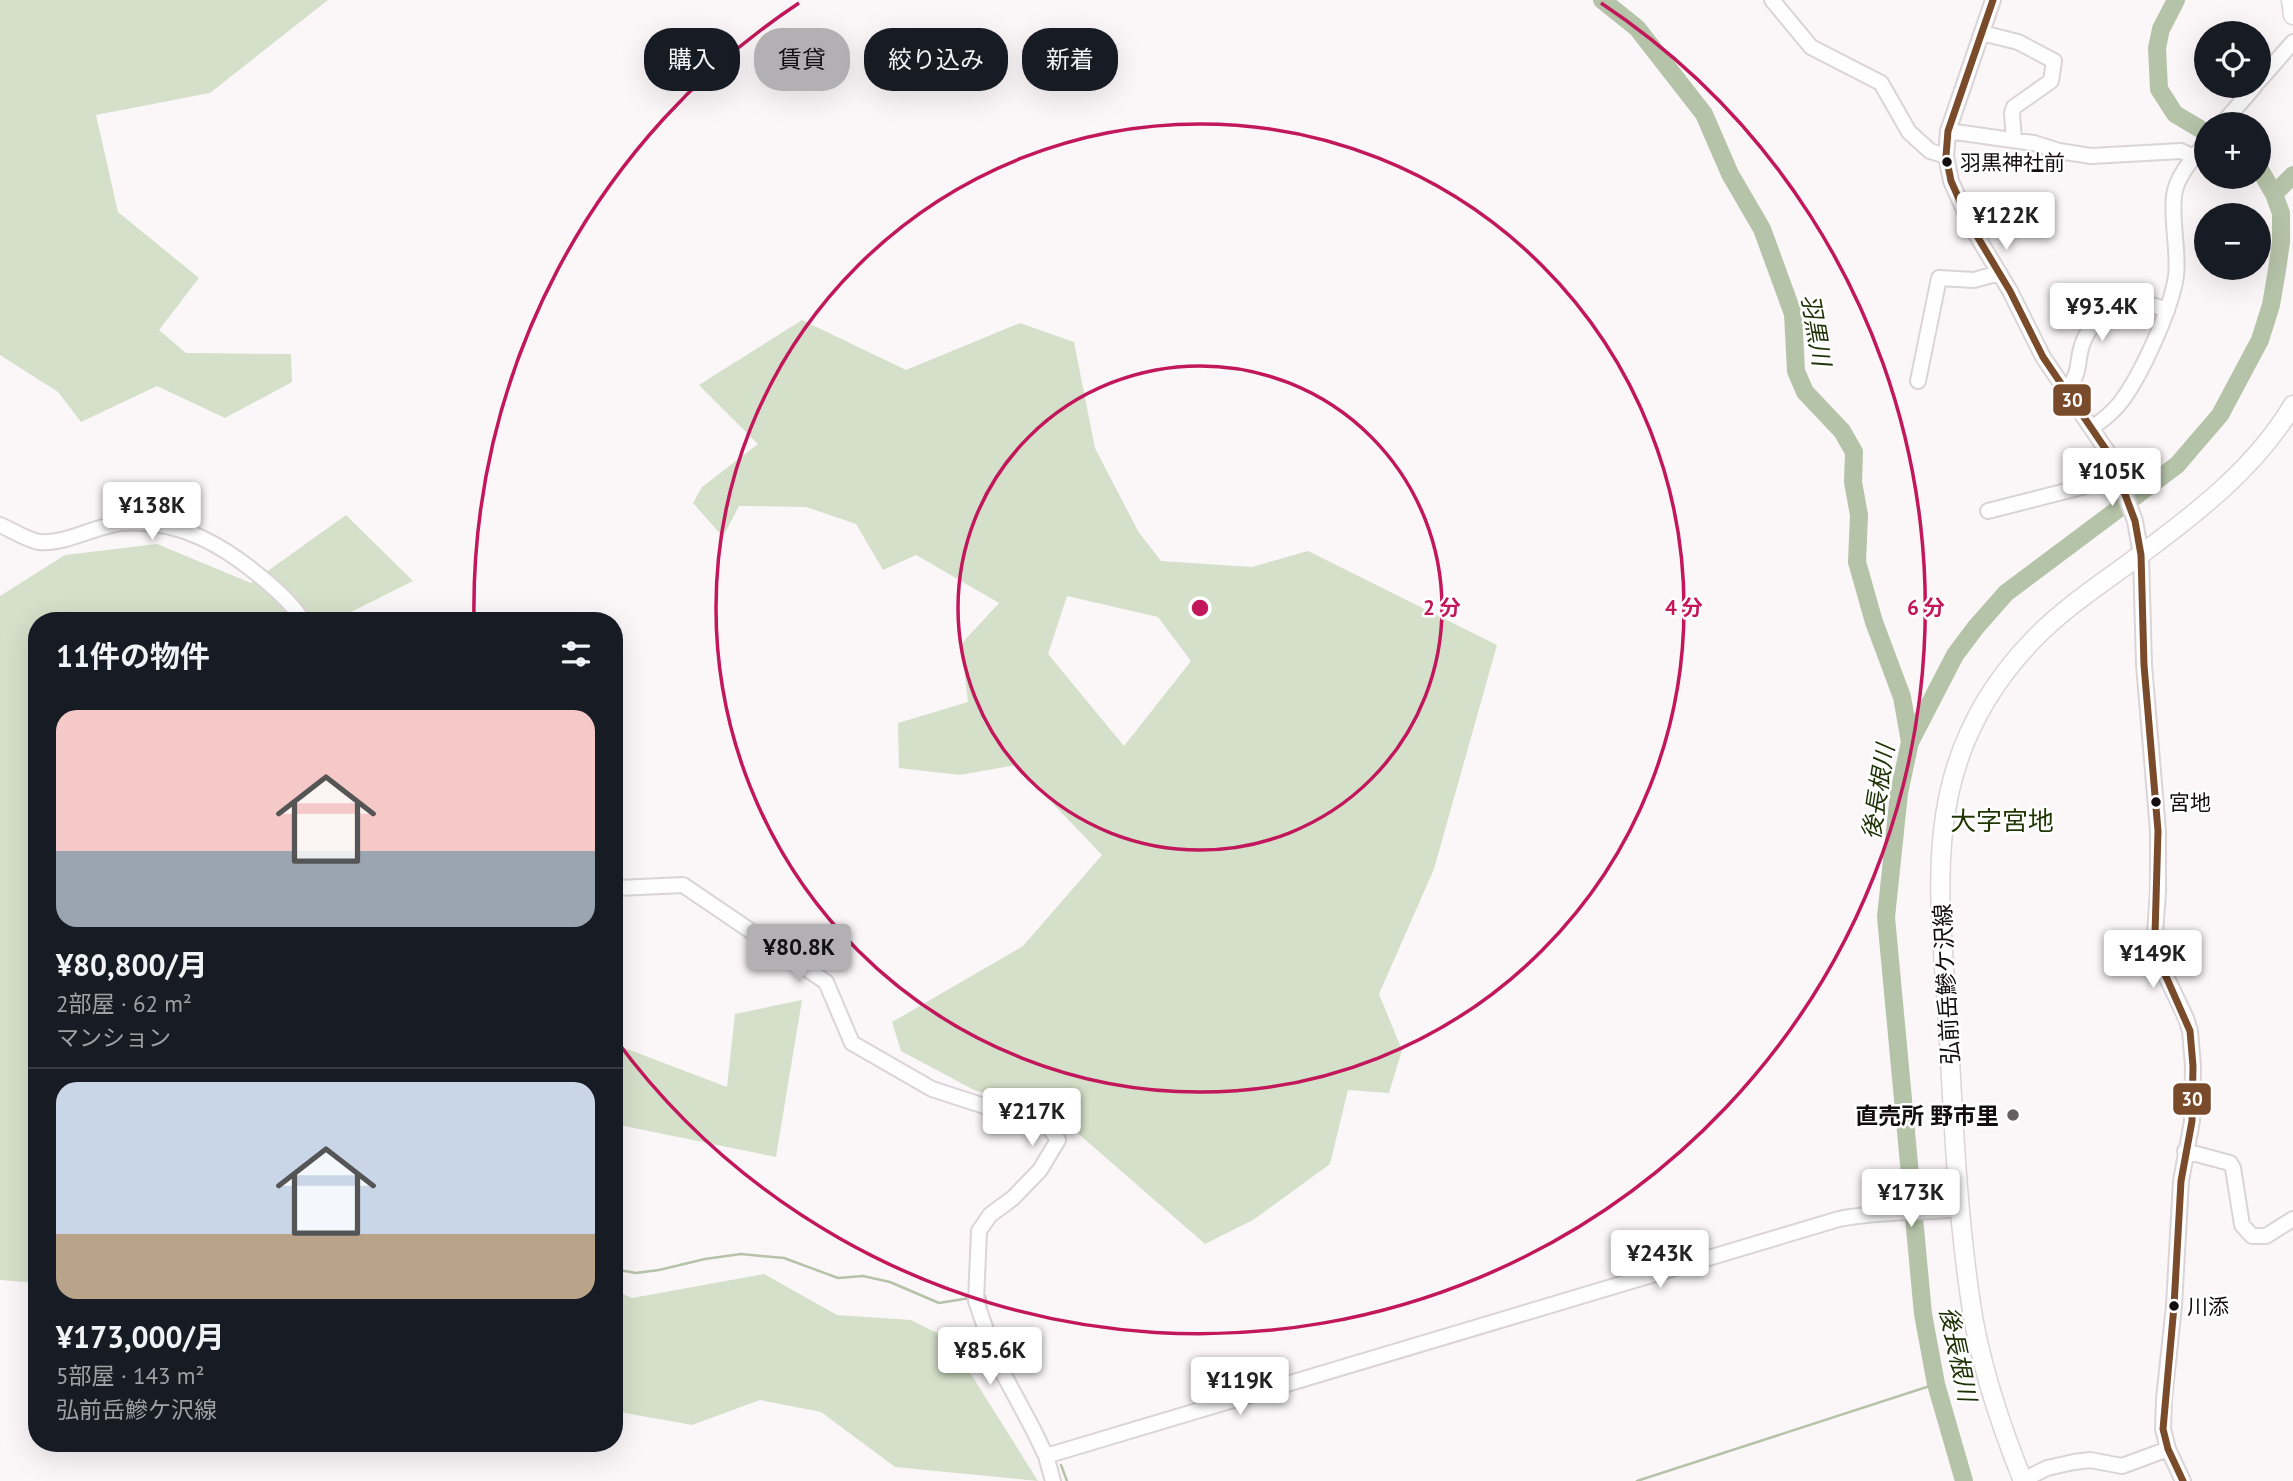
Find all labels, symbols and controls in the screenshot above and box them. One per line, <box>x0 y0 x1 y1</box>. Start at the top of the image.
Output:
map controls <box>2194 21 2271 280</box>
button: locate <box>2194 21 2271 98</box>
chip: 購入 <box>644 28 740 91</box>
chip: 賃貸 <box>754 28 850 91</box>
chip: 絞り込み <box>864 28 1008 91</box>
chip: 新着 <box>1022 28 1118 91</box>
button: + <box>2194 112 2271 189</box>
place label: 羽黒神社前 <box>1960 149 2065 176</box>
marker: 羽黒神社前 <box>1940 155 1954 169</box>
pin: ¥122K <box>1957 192 2055 252</box>
text: ¥122K <box>1973 200 2039 229</box>
button: − <box>2194 203 2271 280</box>
pin: ¥93.4K <box>2045 284 2159 343</box>
text: ¥93.4K <box>2066 291 2138 320</box>
water label: 羽黒川 <box>1794 292 1838 371</box>
line badge: 30 <box>2052 383 2092 417</box>
text: 30 <box>2061 388 2083 412</box>
pin: ¥105K <box>2063 448 2161 508</box>
text: ¥105K <box>2079 456 2145 485</box>
pin: ¥138K <box>103 482 201 542</box>
text: ¥138K <box>119 490 185 519</box>
text: 2 分 <box>1423 594 1461 621</box>
text: 4 分 <box>1665 594 1703 621</box>
text: 6 分 <box>1907 594 1945 621</box>
centre of rings <box>1188 596 1212 620</box>
icon: filters <box>557 635 595 673</box>
text: 11件の物件 <box>56 636 210 675</box>
water label: 後長根川 <box>1855 739 1901 842</box>
icon: home <box>263 756 389 882</box>
place label: 宮地 <box>2169 789 2211 816</box>
marker: 宮地 <box>2149 795 2163 809</box>
district label: 大字宮地 <box>1950 804 2054 837</box>
street label: 弘前岳鰺ケ沢線 <box>1927 903 1965 1065</box>
pin: ¥80.8K <box>742 925 856 984</box>
pin: ¥149K <box>2104 930 2202 990</box>
text: ¥80.8K <box>763 932 835 961</box>
text: ¥149K <box>2120 938 2186 967</box>
text: ¥80,800/月 <box>56 945 208 984</box>
text: 2部屋 · 62 m² <box>56 989 192 1018</box>
text: マンション <box>56 1023 171 1052</box>
line badge: 30 <box>2172 1082 2212 1116</box>
text: 30 <box>2181 1087 2203 1111</box>
pin: ¥217K <box>983 1088 1081 1148</box>
text: ¥217K <box>999 1096 1065 1125</box>
place label: 直売所 野市里 <box>1855 1101 1999 1130</box>
marker: 直売所 野市里 <box>2005 1107 2021 1123</box>
icon: home <box>263 1128 389 1254</box>
pin: ¥173K <box>1862 1170 1960 1229</box>
text: ¥173K <box>1878 1177 1944 1206</box>
pin: ¥243K <box>1611 1230 1709 1290</box>
text: ¥243K <box>1627 1238 1693 1267</box>
place label: 川添 <box>2187 1293 2229 1320</box>
marker: 川添 <box>2167 1299 2181 1313</box>
water label: 後長根川 <box>1933 1304 1984 1407</box>
text: ¥173,000/月 <box>56 1317 225 1356</box>
pin: ¥85.6K <box>933 1328 1047 1387</box>
text: ¥85.6K <box>954 1335 1026 1364</box>
pin: ¥119K <box>1191 1358 1289 1417</box>
text: 5部屋 · 143 m² <box>56 1361 204 1390</box>
text: ¥119K <box>1207 1365 1273 1394</box>
text: 弘前岳鰺ケ沢線 <box>56 1395 217 1424</box>

